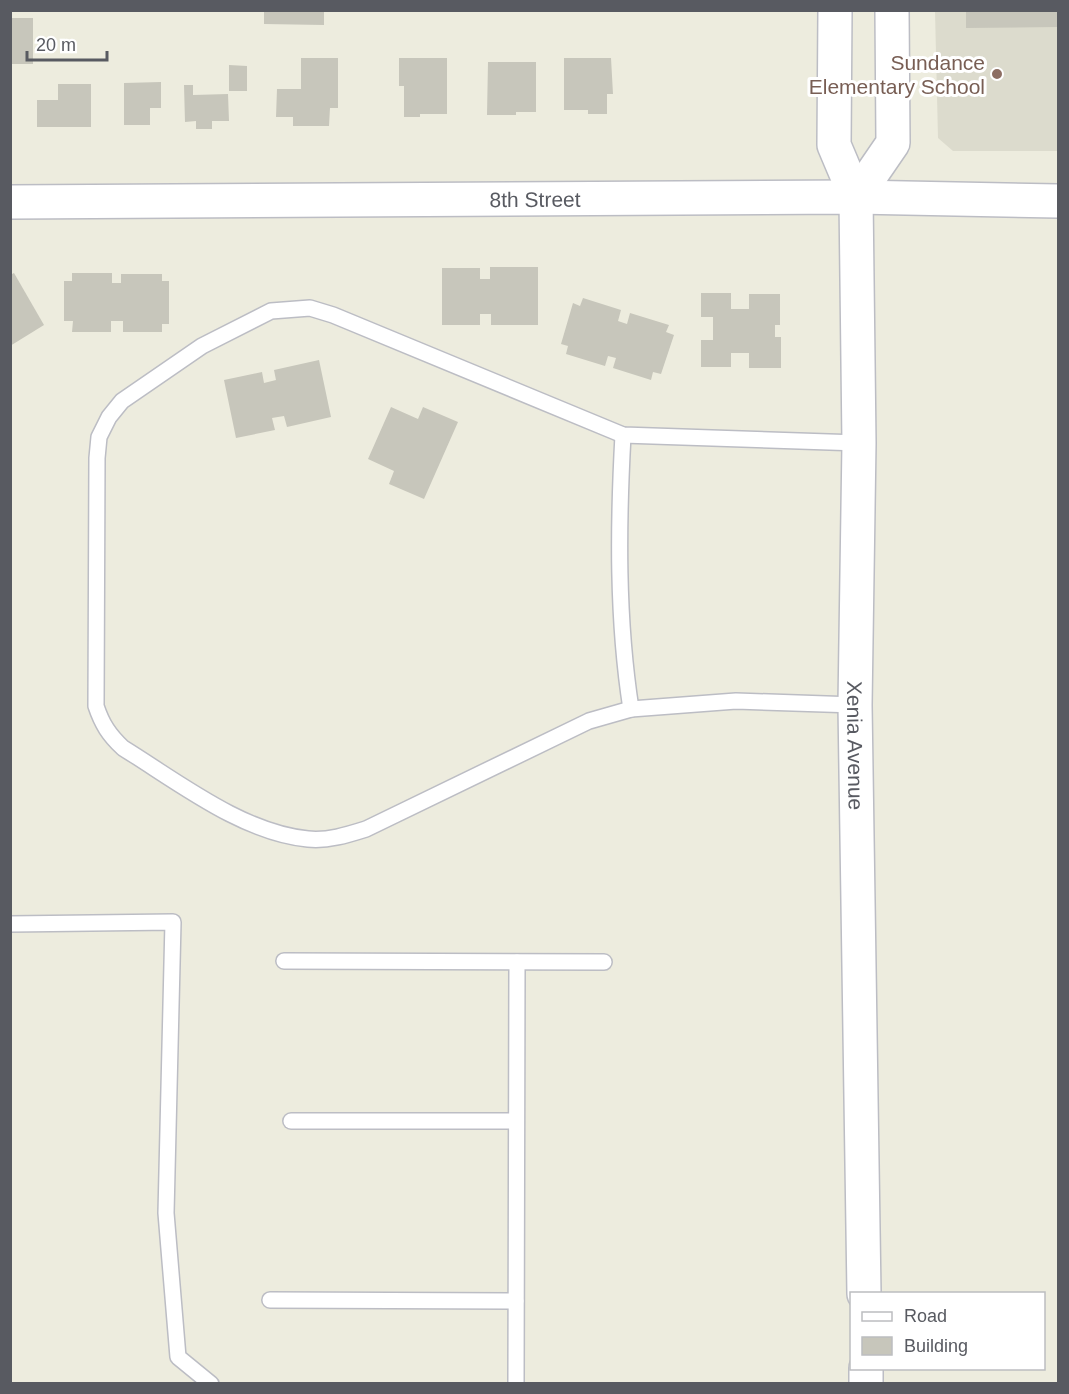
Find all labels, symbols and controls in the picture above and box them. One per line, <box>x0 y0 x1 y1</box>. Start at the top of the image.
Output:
scale bar <box>27 24 106 62</box>
text: 20 m <box>36 35 76 55</box>
place label: Sundance Elementary School <box>809 51 985 98</box>
marker: Sundance Elementary School <box>990 67 1004 81</box>
street label: 8th Street <box>489 187 581 211</box>
street label: Xenia Avenue <box>843 681 868 810</box>
legend <box>850 1292 1045 1370</box>
text: Road <box>904 1306 947 1326</box>
text: Building <box>904 1336 968 1356</box>

